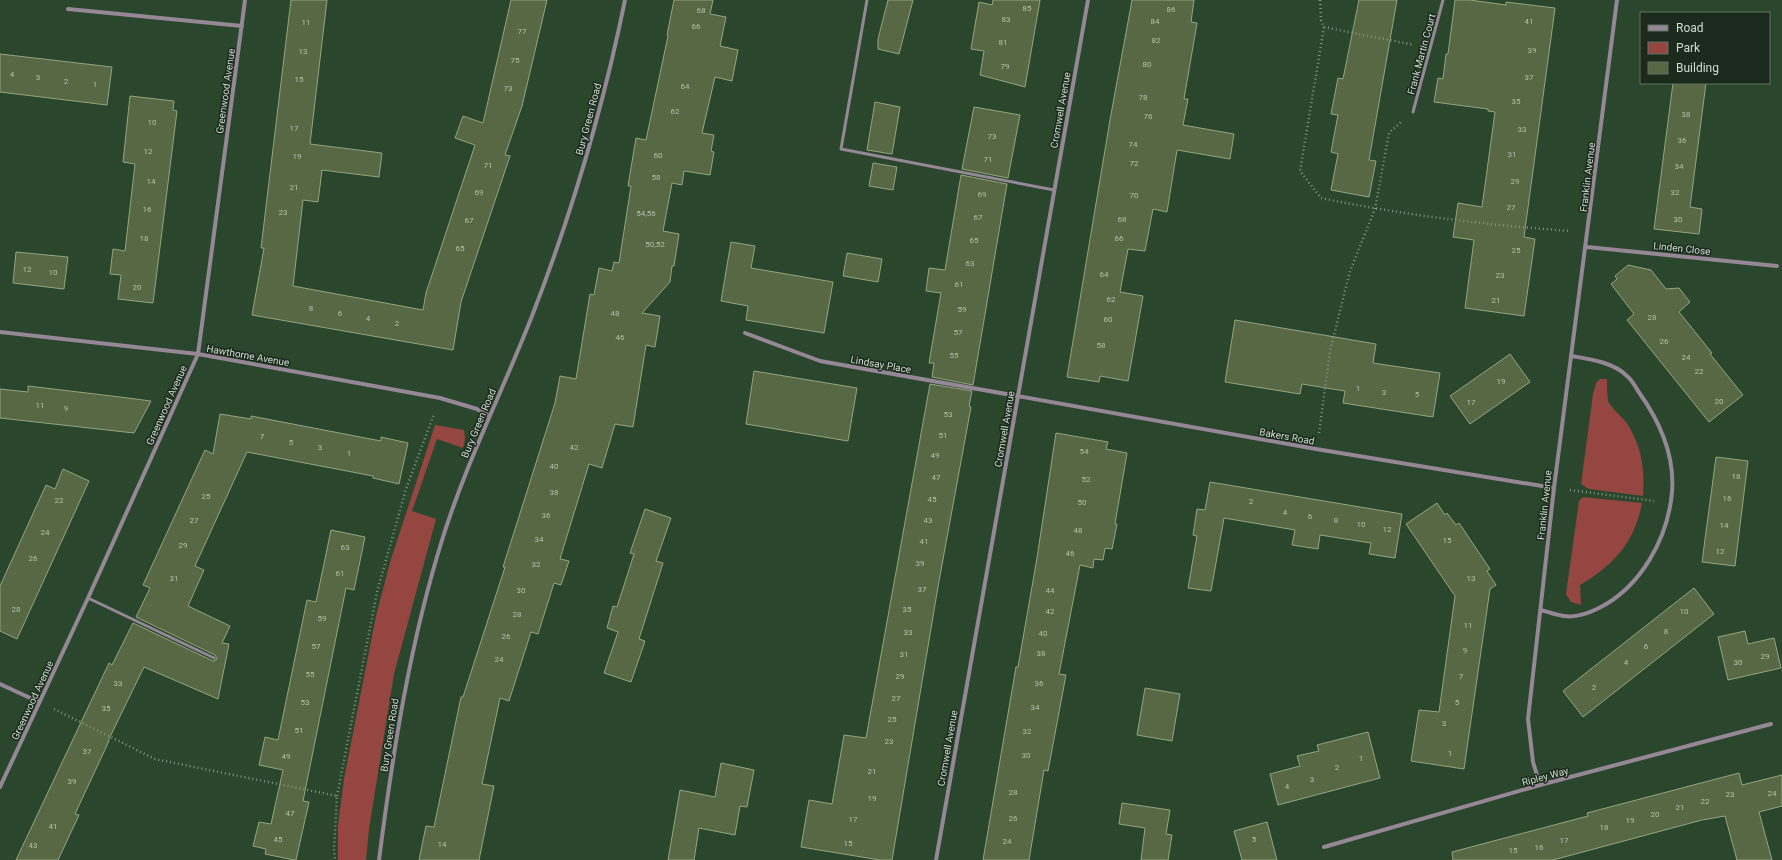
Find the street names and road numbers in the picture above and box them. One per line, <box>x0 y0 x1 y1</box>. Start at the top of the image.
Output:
street label: Frank Martin Court <box>1405 12 1438 96</box>
street label: Greenwood Avenue <box>214 48 237 134</box>
street label: Cromwell Avenue <box>1048 71 1073 149</box>
street label: Bury Green Road <box>574 82 603 156</box>
street label: Franklin Avenue <box>1578 142 1597 213</box>
street label: Linden Close <box>1653 240 1711 257</box>
street label: Hawthorne Avenue <box>206 343 290 368</box>
street label: Lindsay Place <box>850 354 912 375</box>
street label: Greenwood Avenue <box>144 364 189 447</box>
street label: Bury Green Road <box>459 387 498 459</box>
street label: Cromwell Avenue <box>992 390 1017 468</box>
street label: Bakers Road <box>1258 426 1315 447</box>
street label: Franklin Avenue <box>1535 470 1554 541</box>
street label: Greenwood Avenue <box>9 659 56 741</box>
street label: Bury Green Road <box>378 698 401 773</box>
street label: Cromwell Avenue <box>935 709 960 787</box>
street label: Ripley Way <box>1521 765 1570 788</box>

